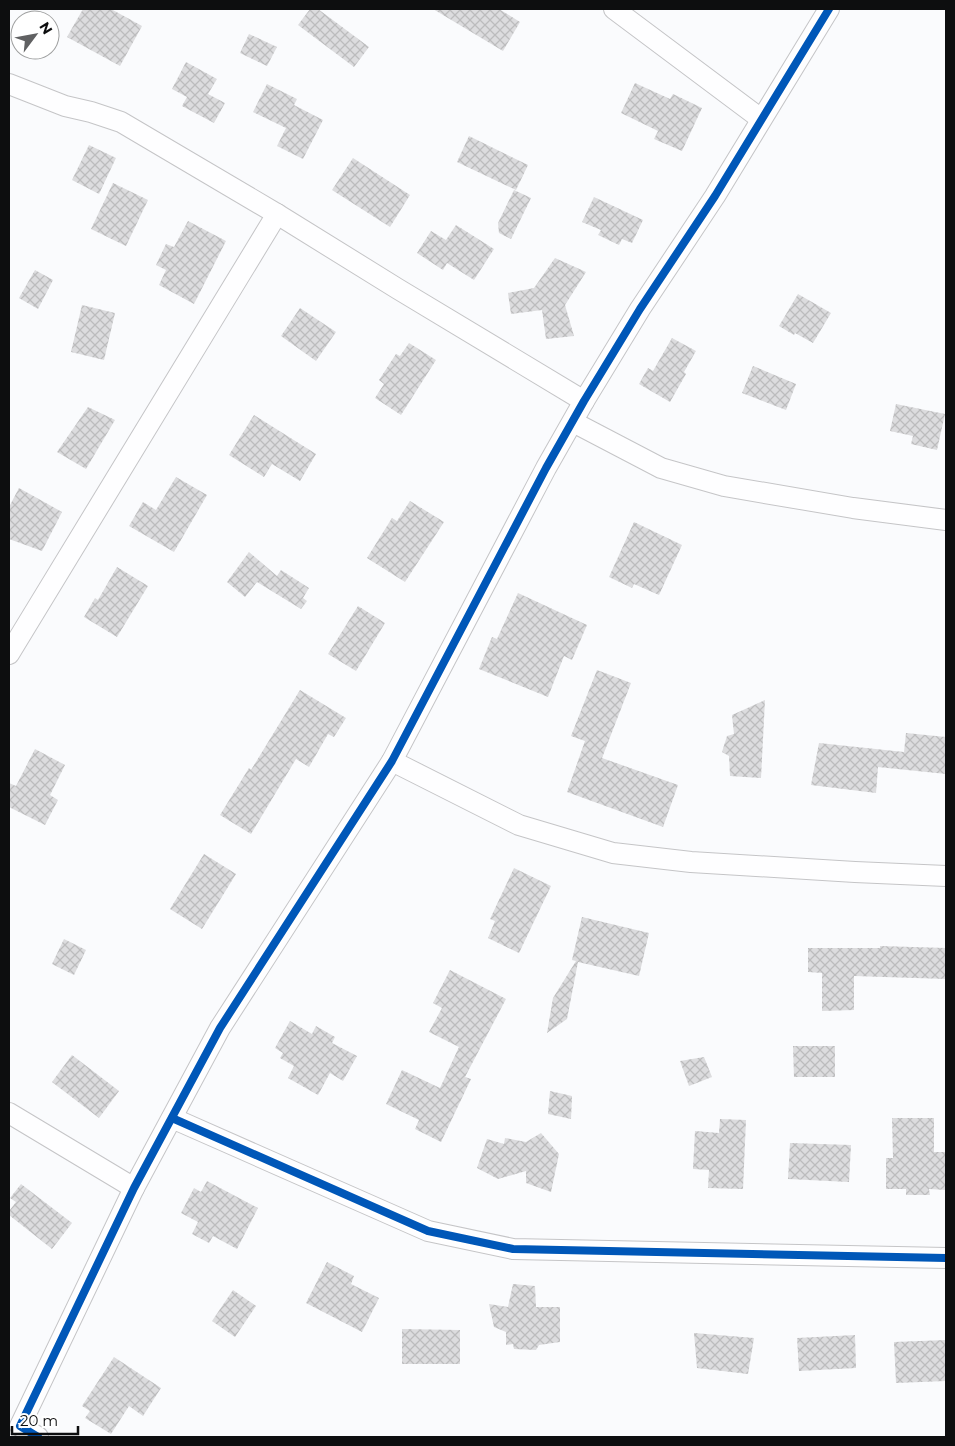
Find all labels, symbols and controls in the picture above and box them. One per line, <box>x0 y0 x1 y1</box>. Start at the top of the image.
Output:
north arrow <box>10 10 60 60</box>
text: N <box>35 19 57 38</box>
scale bar <box>12 1404 79 1436</box>
text: 20 m <box>20 1411 58 1430</box>

